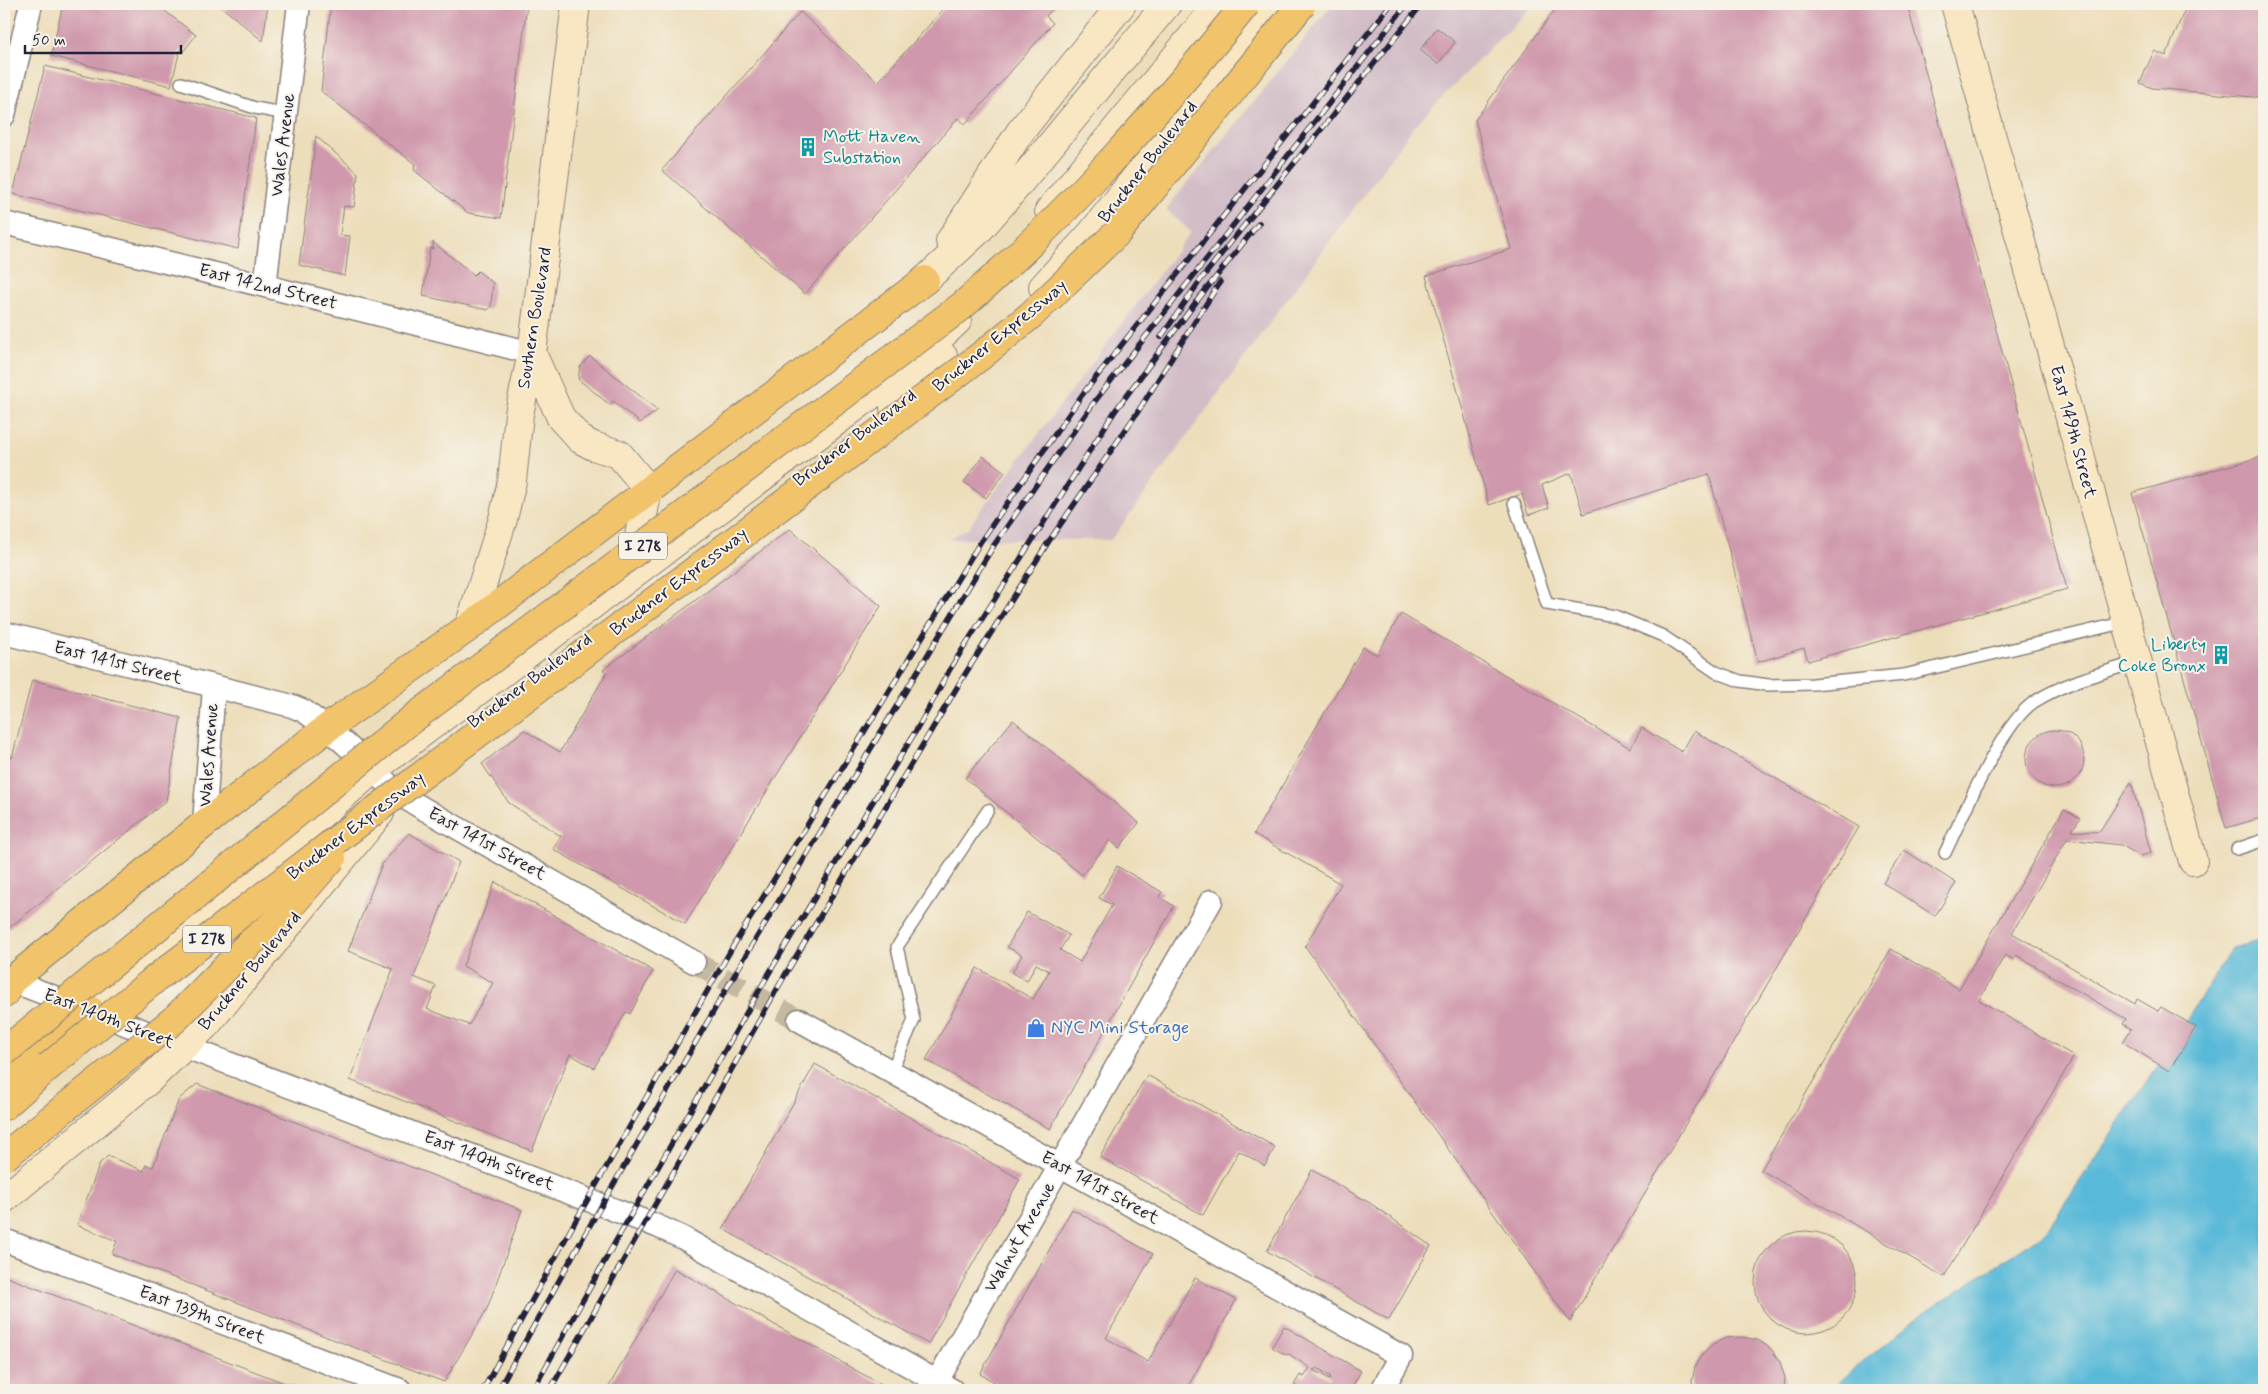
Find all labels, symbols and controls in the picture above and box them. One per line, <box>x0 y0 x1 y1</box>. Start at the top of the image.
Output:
scale bar <box>25 22 181 54</box>
text: 50 m <box>32 31 66 51</box>
street label: Wales Avenue <box>265 92 301 198</box>
street label: Bruckner Boulevard <box>1093 96 1203 228</box>
place label: Mott Haven Substation <box>823 125 921 170</box>
building icon: Mott Haven Substation <box>797 136 819 158</box>
street label: Southern Boulevard <box>512 245 558 391</box>
street label: East 142nd Street <box>196 258 340 316</box>
street label: Bruckner Expressway <box>928 274 1072 398</box>
street label: East 149th Street <box>2044 363 2102 501</box>
street label: Bruckner Boulevard <box>788 384 922 492</box>
street label: Bruckner Expressway <box>605 522 753 642</box>
road number: I 278 <box>619 532 667 560</box>
street label: Bruckner Boulevard <box>463 628 597 734</box>
place label: Liberty Coke Bronx <box>2118 633 2206 678</box>
street label: East 141st Street <box>51 635 185 691</box>
building icon: Liberty Coke Bronx <box>2210 644 2232 666</box>
street label: Wales Avenue <box>193 702 225 808</box>
street label: Bruckner Expressway <box>282 766 430 886</box>
street label: East 141st Street <box>424 802 551 887</box>
street label: Bruckner Boulevard <box>193 906 307 1036</box>
road number: I 278 <box>183 926 231 952</box>
street label: East 140th Street <box>40 983 178 1055</box>
place label: NYC Mini Storage <box>1051 1016 1189 1041</box>
shop icon: NYC Mini Storage <box>1025 1017 1047 1039</box>
street label: East 140th Street <box>420 1125 558 1197</box>
street label: East 141st Street <box>1037 1146 1164 1231</box>
street label: Walnut Avenue <box>979 1177 1061 1297</box>
street label: East 139th Street <box>135 1280 269 1350</box>

